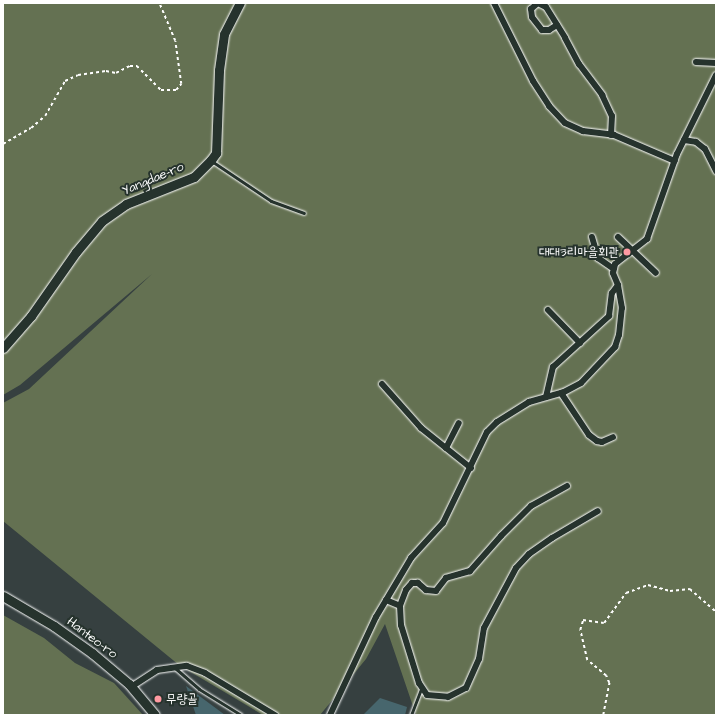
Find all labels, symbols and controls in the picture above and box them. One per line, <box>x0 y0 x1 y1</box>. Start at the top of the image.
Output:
street label: Yangdae-ro <box>120 159 186 199</box>
place label: 대대3리마을회관 <box>539 244 619 260</box>
marker: 대대3리마을회관 <box>622 247 632 257</box>
street label: Hanteo-ro <box>64 614 120 662</box>
place label: 무량골 <box>166 691 197 707</box>
marker: 무량골 <box>153 694 163 704</box>

